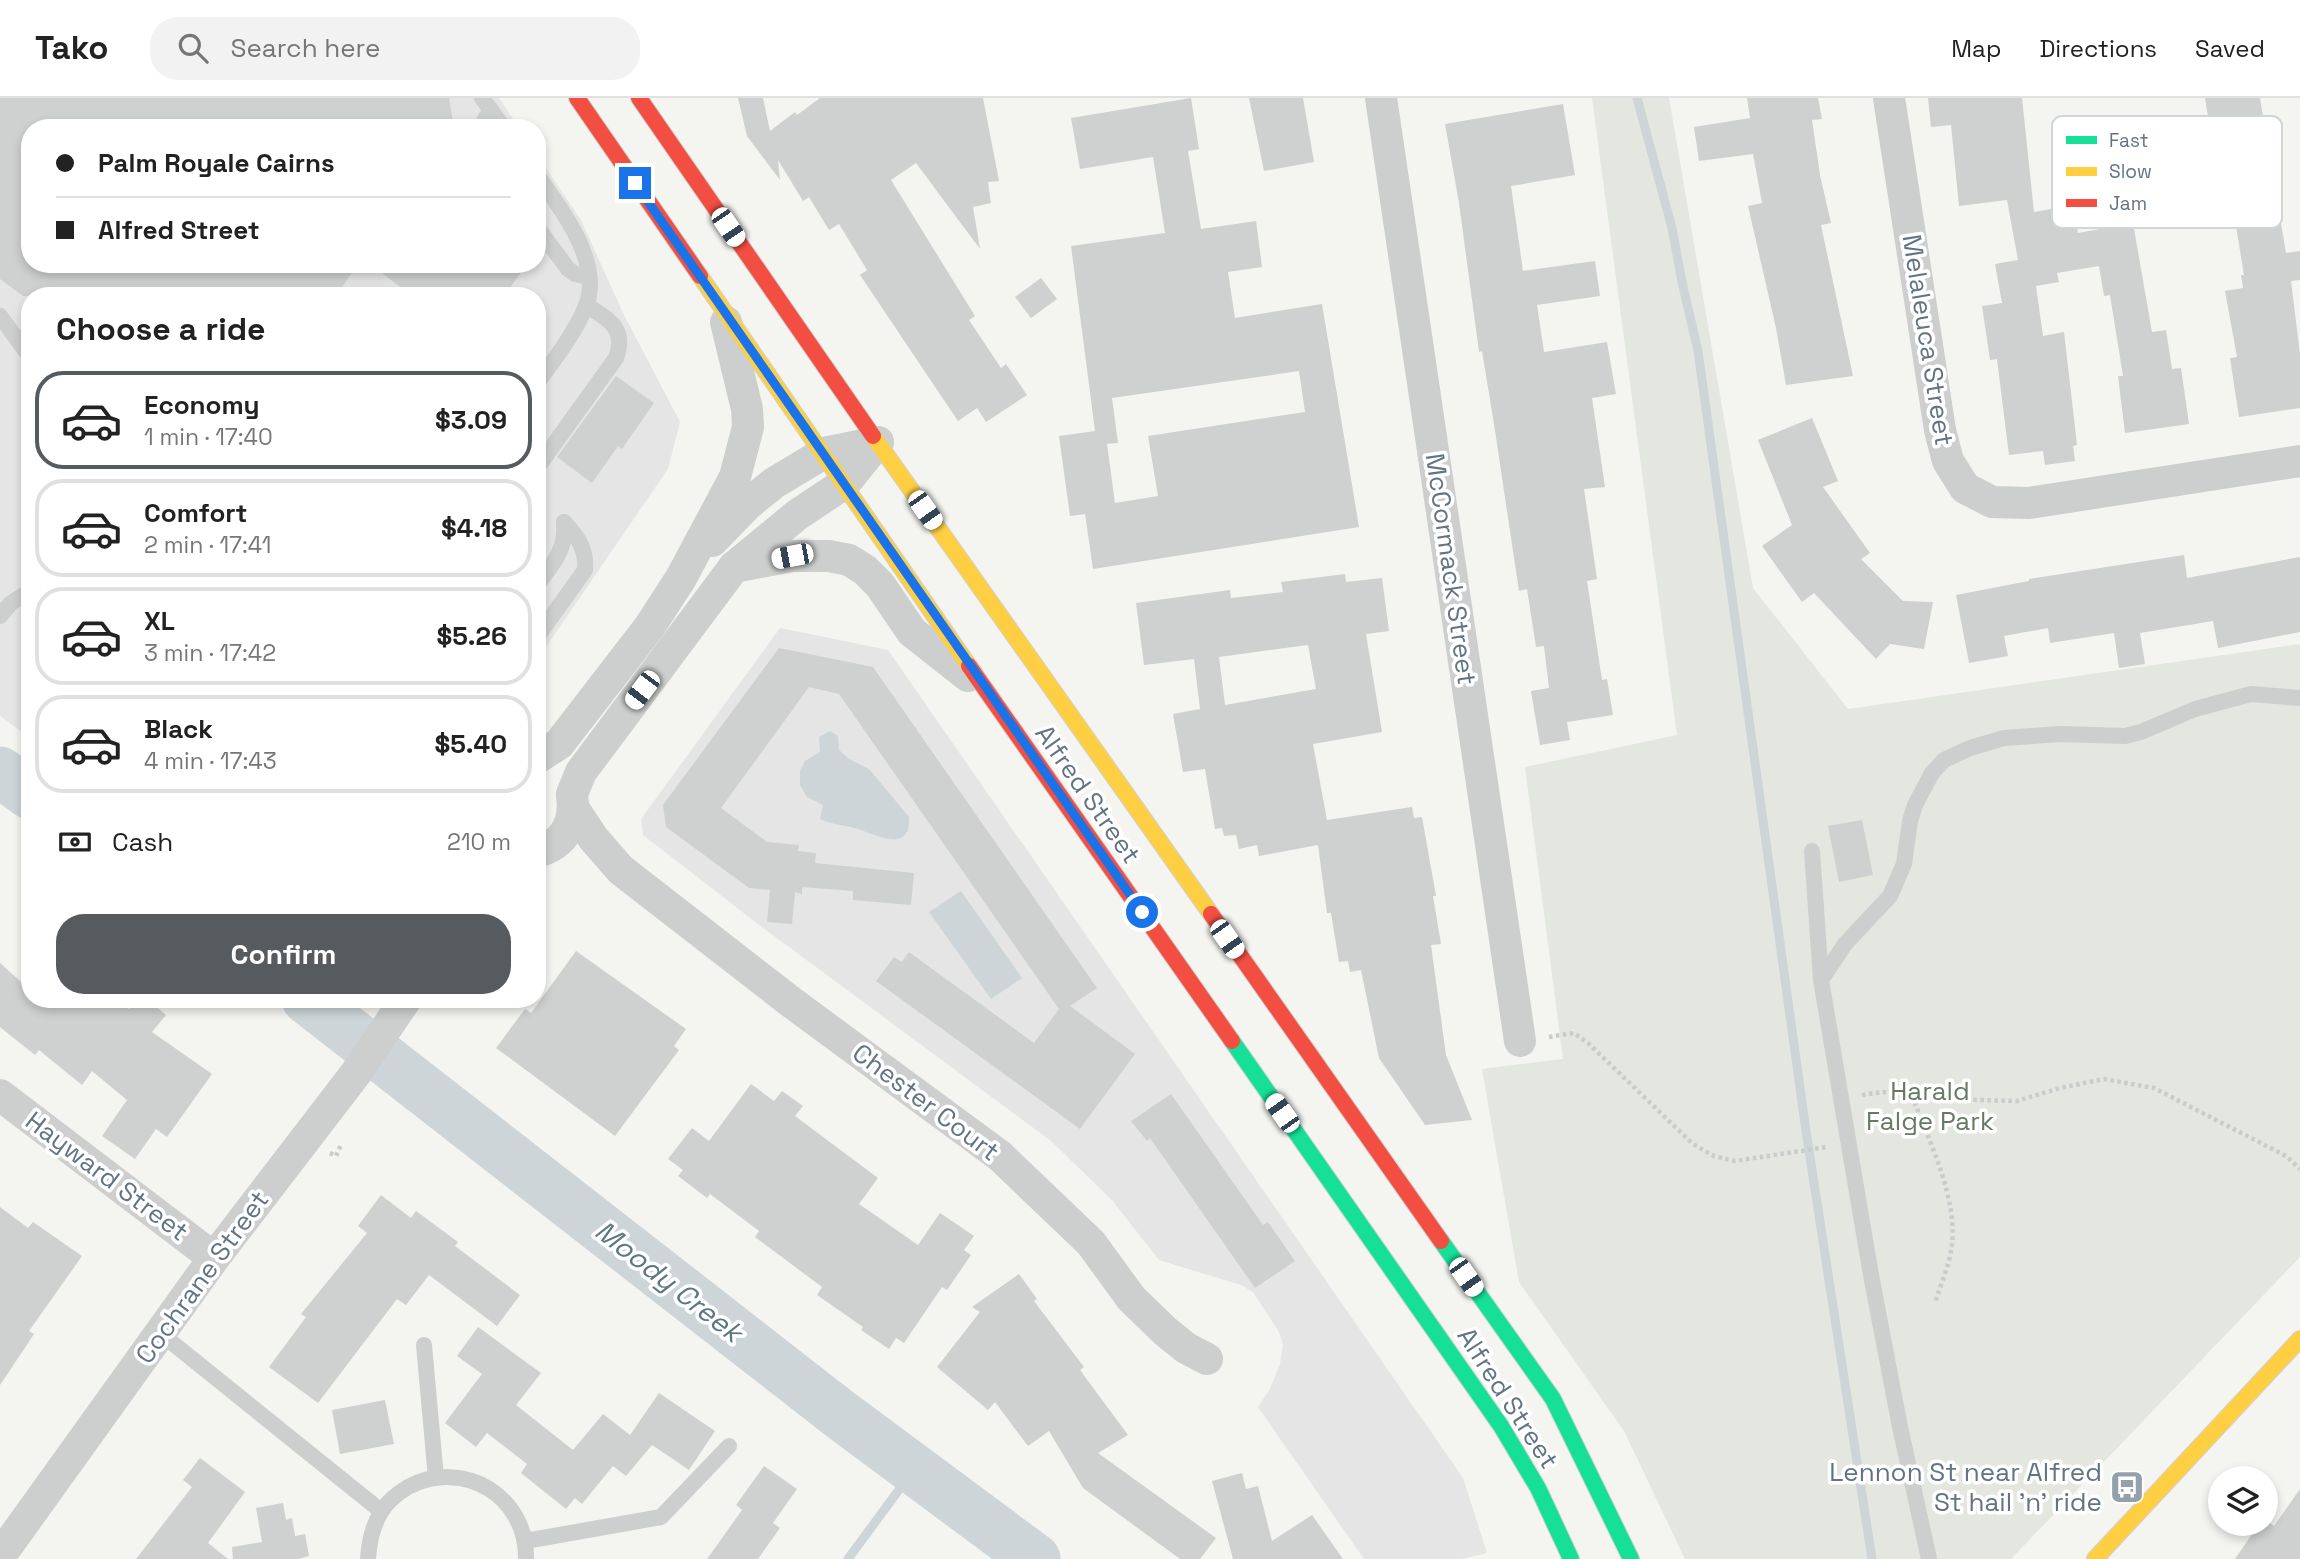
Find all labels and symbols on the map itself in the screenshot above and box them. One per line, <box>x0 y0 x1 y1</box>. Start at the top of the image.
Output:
legend <box>2052 116 2282 228</box>
text: Fast <box>2109 128 2149 153</box>
text: Slow <box>2109 159 2152 184</box>
route end <box>619 167 651 199</box>
text: Jam <box>2109 191 2147 216</box>
car <box>708 204 749 250</box>
street label: Melaleuca Street <box>1895 232 1961 448</box>
street label: McCormack Street <box>1418 451 1484 687</box>
car <box>905 487 946 533</box>
car <box>770 542 815 570</box>
car <box>621 667 664 713</box>
street label: Alfred Street <box>1028 718 1148 870</box>
route start <box>1126 896 1158 928</box>
car <box>1207 916 1248 962</box>
street label: Chester Court <box>846 1036 1006 1168</box>
park label: Harald Falge Park <box>1866 1074 1994 1138</box>
car <box>1262 1090 1303 1136</box>
street label: Hayward Street <box>19 1104 195 1248</box>
street label: Cochrane Street <box>128 1184 276 1370</box>
water label: Moody Creek <box>588 1212 752 1352</box>
car <box>1446 1254 1487 1300</box>
street label: Alfred Street <box>1450 1321 1566 1475</box>
place label: Lennon St near Alfred St hail 'n' ride <box>1829 1455 2102 1519</box>
bus stop icon: Lennon St near Alfred St hail 'n' ride <box>2108 1468 2146 1506</box>

